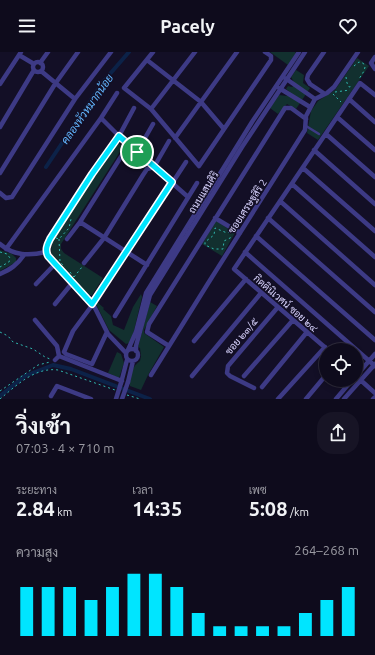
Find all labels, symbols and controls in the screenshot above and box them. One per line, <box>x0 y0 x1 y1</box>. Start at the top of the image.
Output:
icon: menu <box>16 15 38 37</box>
icon: heart <box>337 15 359 37</box>
text: Pacely <box>160 16 215 36</box>
water label: คลองหัวหมากน้อย <box>58 71 116 146</box>
pin <box>120 135 154 169</box>
icon: arrive <box>126 141 148 163</box>
street label: ถนนแสนศิริ <box>186 169 221 215</box>
street label: ซอยเศรษฐสิริ 2 <box>226 177 271 237</box>
street label: กิตตินิเวศน์ ซอย ๒๔ <box>251 271 321 334</box>
street label: ซอย ๒๓/๕ <box>223 316 260 357</box>
map controls <box>319 343 363 387</box>
button: locate <box>319 343 363 387</box>
button: share <box>317 412 359 454</box>
text: วิ่งเช้า <box>16 413 71 438</box>
text: 07:03 · 4 × 710 m <box>16 441 115 455</box>
text: ระยะทาง <box>16 484 57 496</box>
text: เวลา <box>132 484 153 496</box>
text: เพซ <box>249 484 267 496</box>
text: 2.84 <box>16 497 55 520</box>
text: 14:35 <box>132 497 182 520</box>
text: 5:08 <box>249 497 287 520</box>
text: km <box>55 506 72 518</box>
text: /km <box>287 506 309 518</box>
text: 264–268 m <box>294 543 359 557</box>
text: ความสูง <box>16 545 58 559</box>

